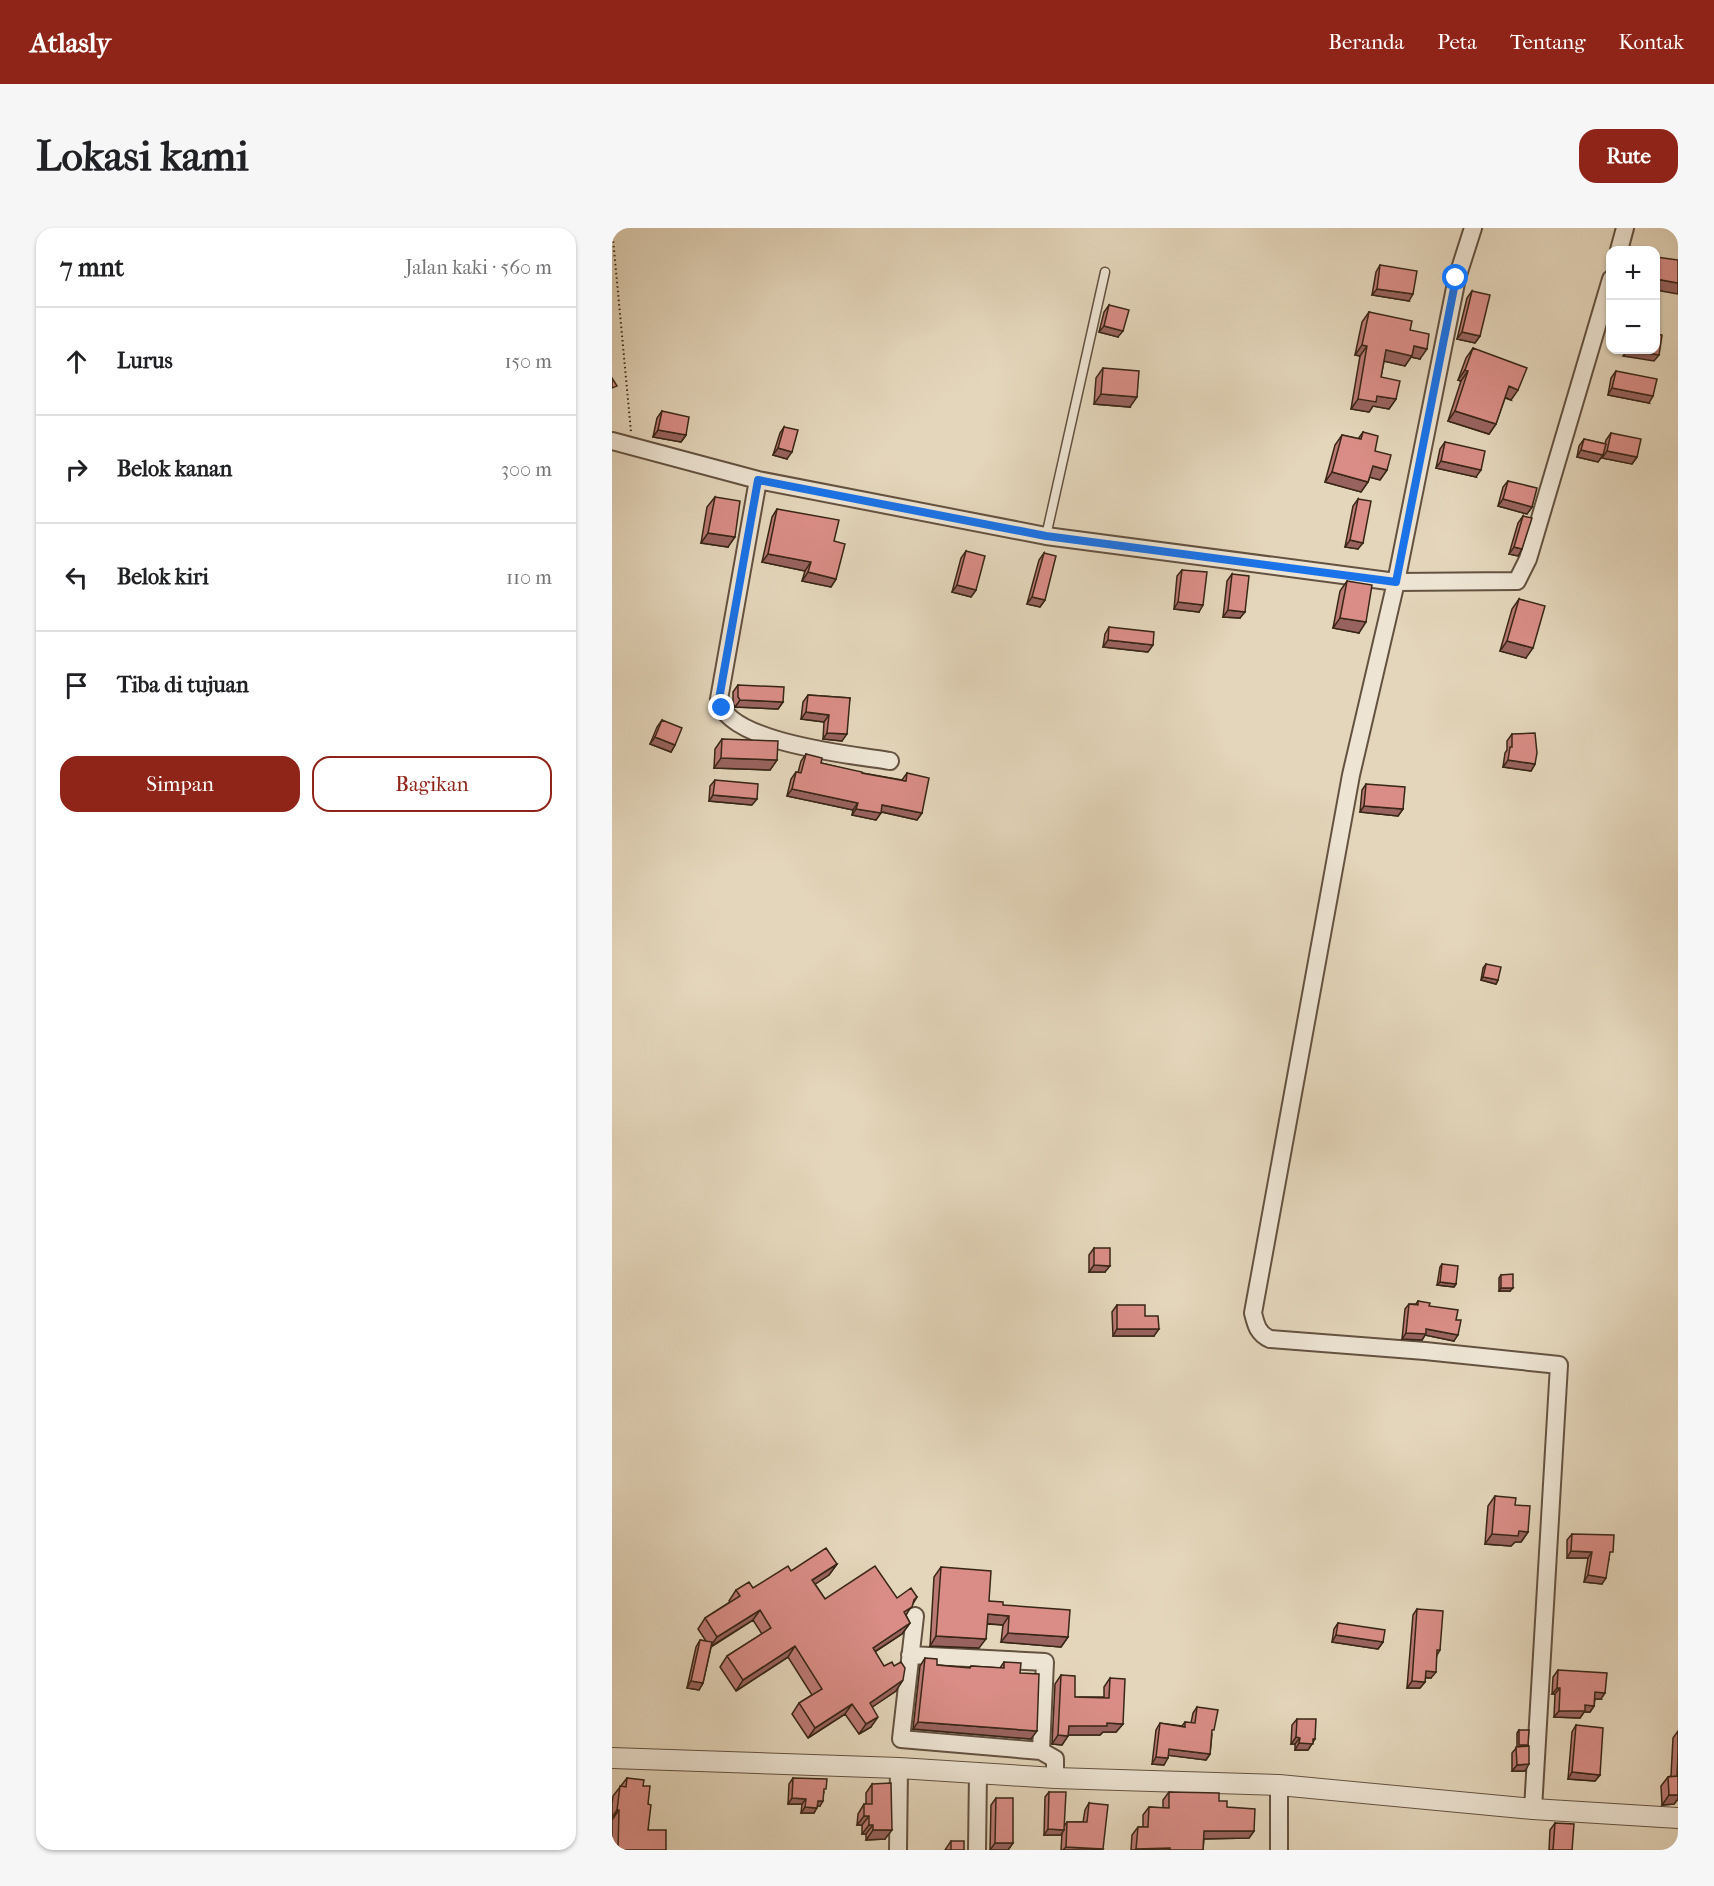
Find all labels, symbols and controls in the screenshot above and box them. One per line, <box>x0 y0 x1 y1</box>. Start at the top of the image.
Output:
text: Atlasly <box>30 26 111 59</box>
text: Beranda <box>1328 30 1404 54</box>
text: Peta <box>1437 30 1477 54</box>
text: Tentang <box>1510 30 1586 54</box>
text: Kontak <box>1619 30 1684 54</box>
button: Rute <box>1579 129 1678 183</box>
text: Lokasi kami <box>36 132 249 181</box>
map controls <box>1606 246 1660 354</box>
button: + <box>1606 246 1660 300</box>
text: 7 mnt <box>60 252 124 283</box>
text: Jalan kaki · 560 m <box>405 256 552 279</box>
route start <box>1442 264 1468 290</box>
button: − <box>1606 300 1660 354</box>
icon: ahead <box>60 345 93 378</box>
text: Lurus <box>117 348 173 374</box>
text: 150 m <box>504 350 552 373</box>
icon: right <box>60 453 93 486</box>
text: Belok kanan <box>117 456 232 482</box>
text: 300 m <box>501 458 552 481</box>
icon: left <box>60 561 93 594</box>
text: Belok kiri <box>117 564 209 590</box>
text: 110 m <box>506 566 552 589</box>
icon: arrive <box>60 669 93 702</box>
text: Tiba di tujuan <box>117 672 249 698</box>
route end <box>708 694 734 720</box>
button: Simpan <box>60 756 300 812</box>
button: Bagikan <box>312 756 552 812</box>

